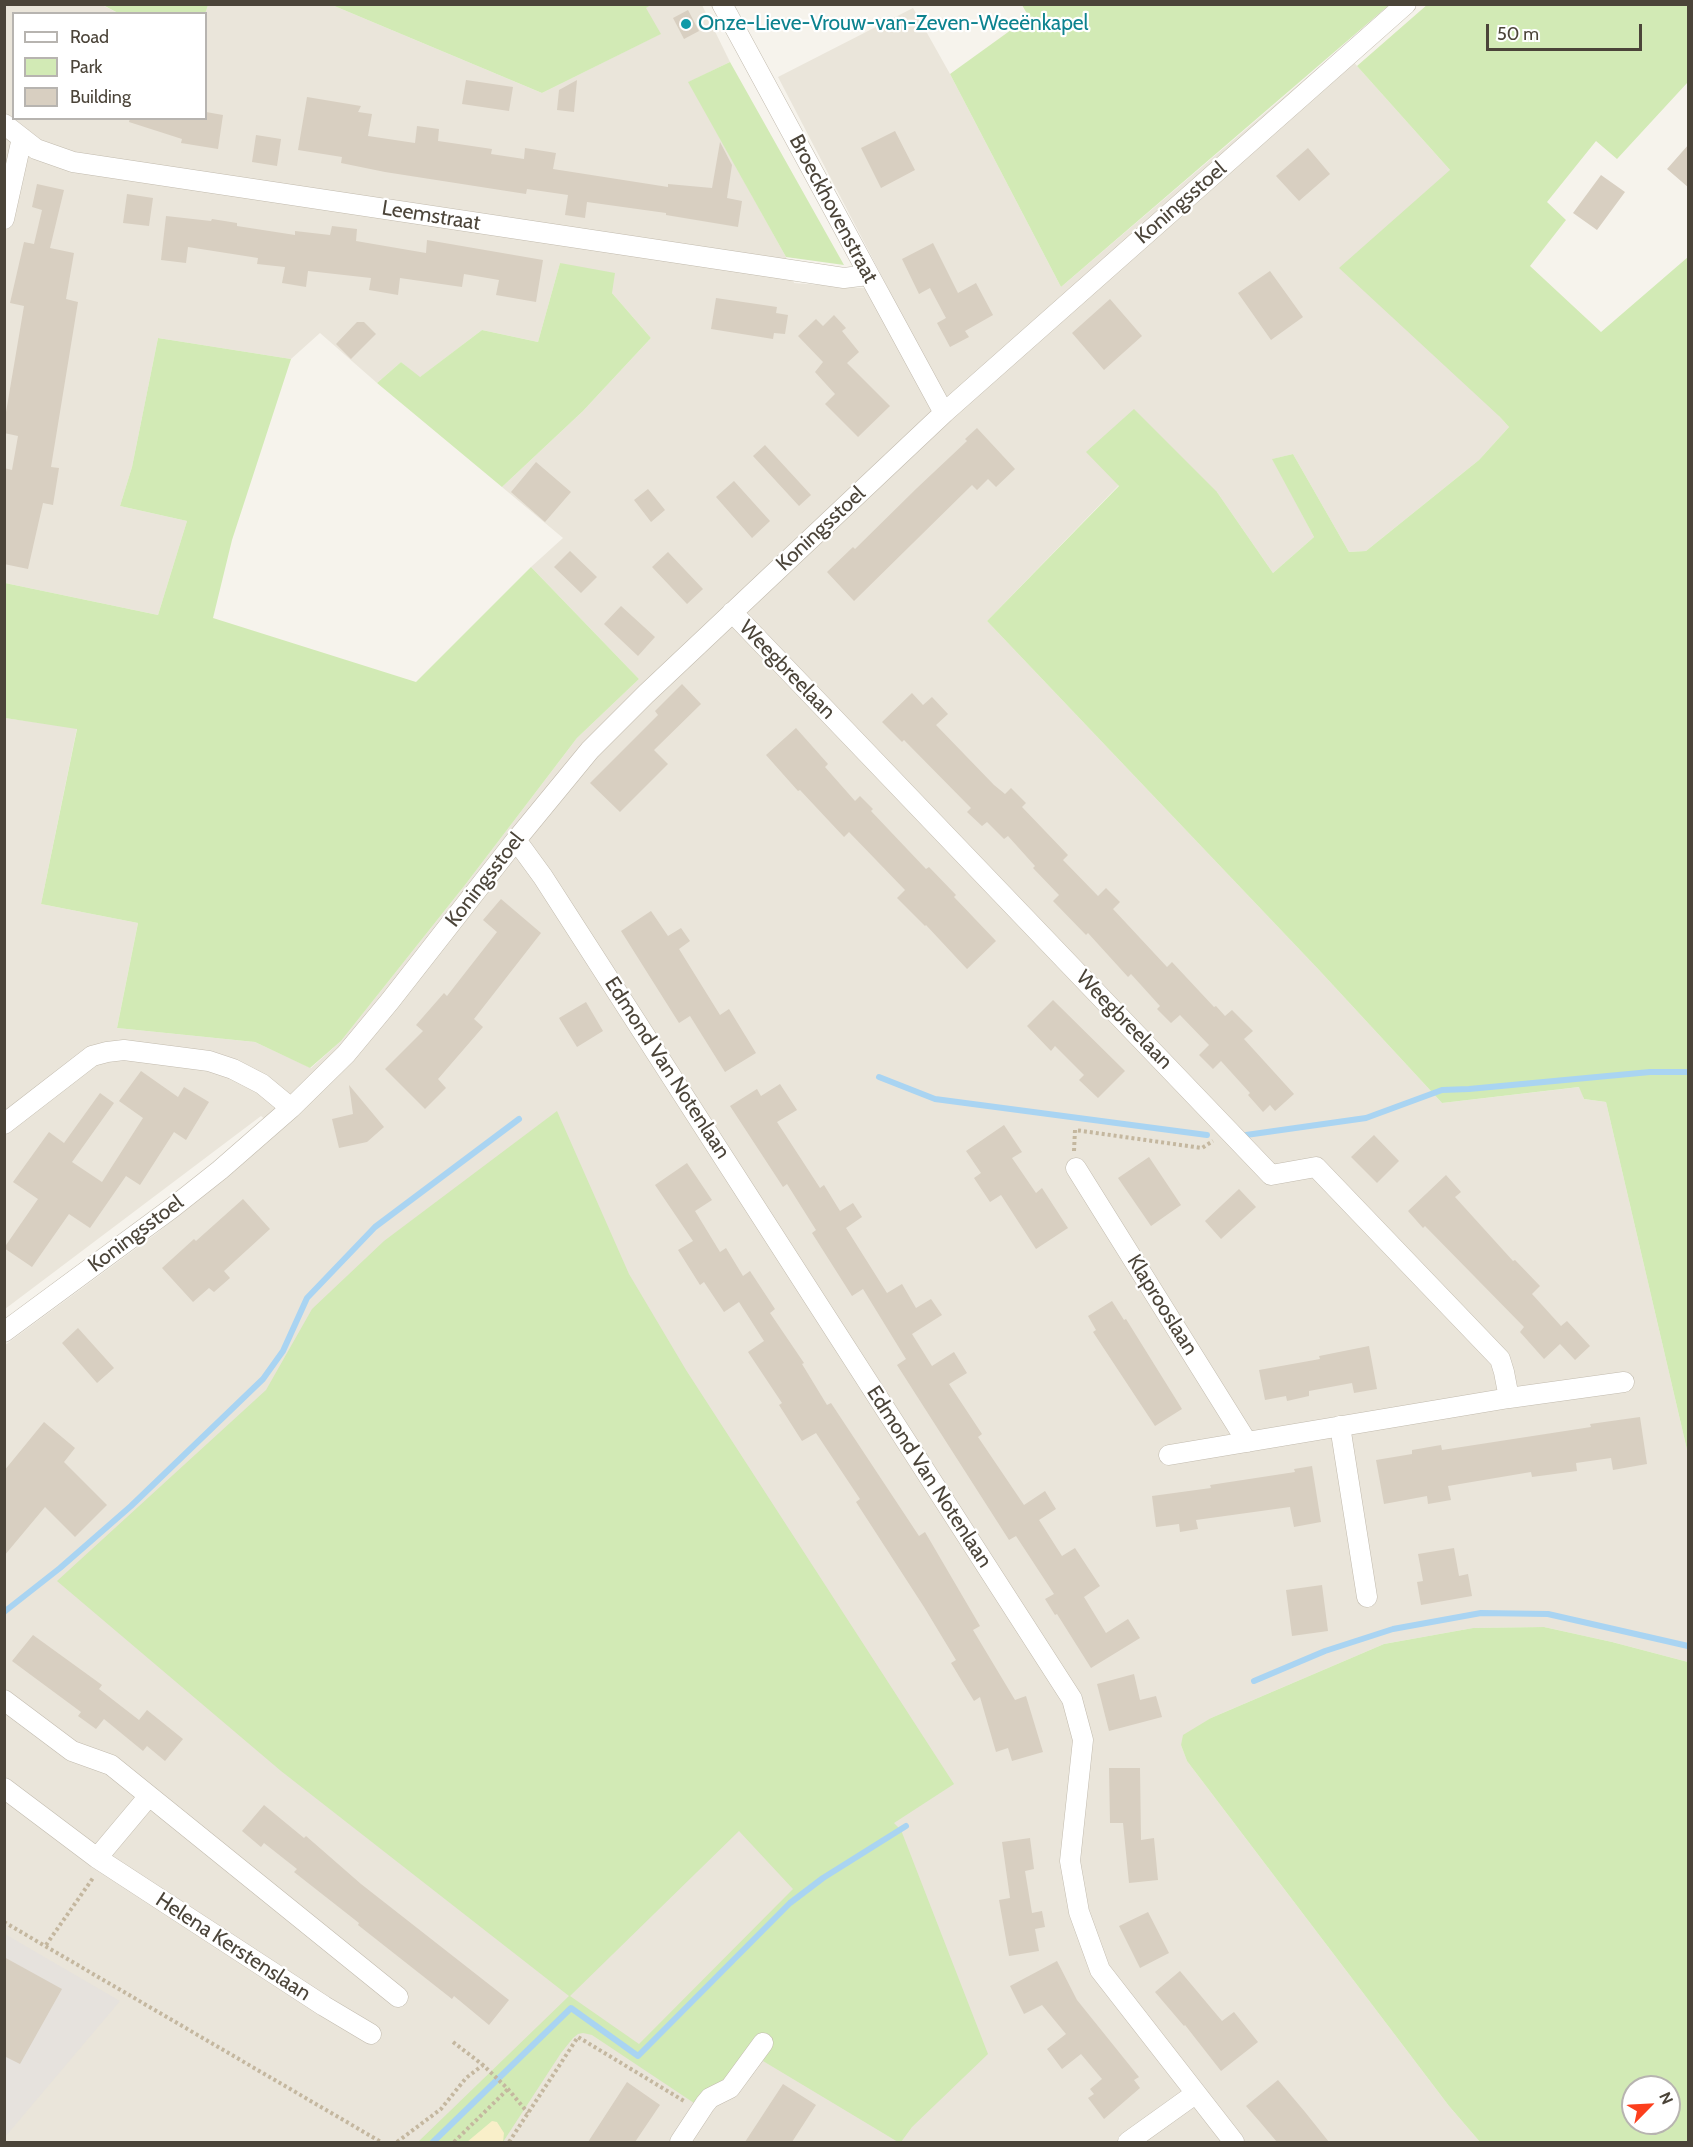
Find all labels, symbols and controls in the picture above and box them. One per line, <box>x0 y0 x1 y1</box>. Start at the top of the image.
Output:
place label: Onze-Lieve-Vrouw-van-Zeven-Weeënkapel <box>698 11 1089 37</box>
legend <box>12 12 207 120</box>
scale bar <box>1489 12 1645 50</box>
marker: Onze-Lieve-Vrouw-van-Zeven-Weeënkapel <box>679 17 693 31</box>
text: 50 m <box>1497 23 1539 45</box>
text: Road <box>70 26 109 48</box>
text: Park <box>70 56 102 78</box>
text: Building <box>70 86 131 108</box>
street label: Broeckhovenstraat <box>783 130 883 288</box>
street label: Koningsstoel <box>1130 157 1232 249</box>
street label: Leemstraat <box>380 196 482 236</box>
street label: Koningsstoel <box>771 481 871 577</box>
street label: Weegbreelaan <box>734 615 840 725</box>
street label: Koningsstoel <box>440 828 530 932</box>
street label: Weegbreelaan <box>1071 965 1177 1075</box>
street label: Edmond Van Notenlaan <box>599 972 735 1164</box>
street label: Koningsstoel <box>83 1190 189 1278</box>
street label: Klaprooslaan <box>1121 1250 1203 1360</box>
street label: Edmond Van Notenlaan <box>861 1381 997 1573</box>
street label: Helena Kerstenslaan <box>151 1887 315 2007</box>
north arrow <box>1621 2075 1681 2135</box>
text: N <box>1655 2089 1677 2107</box>

